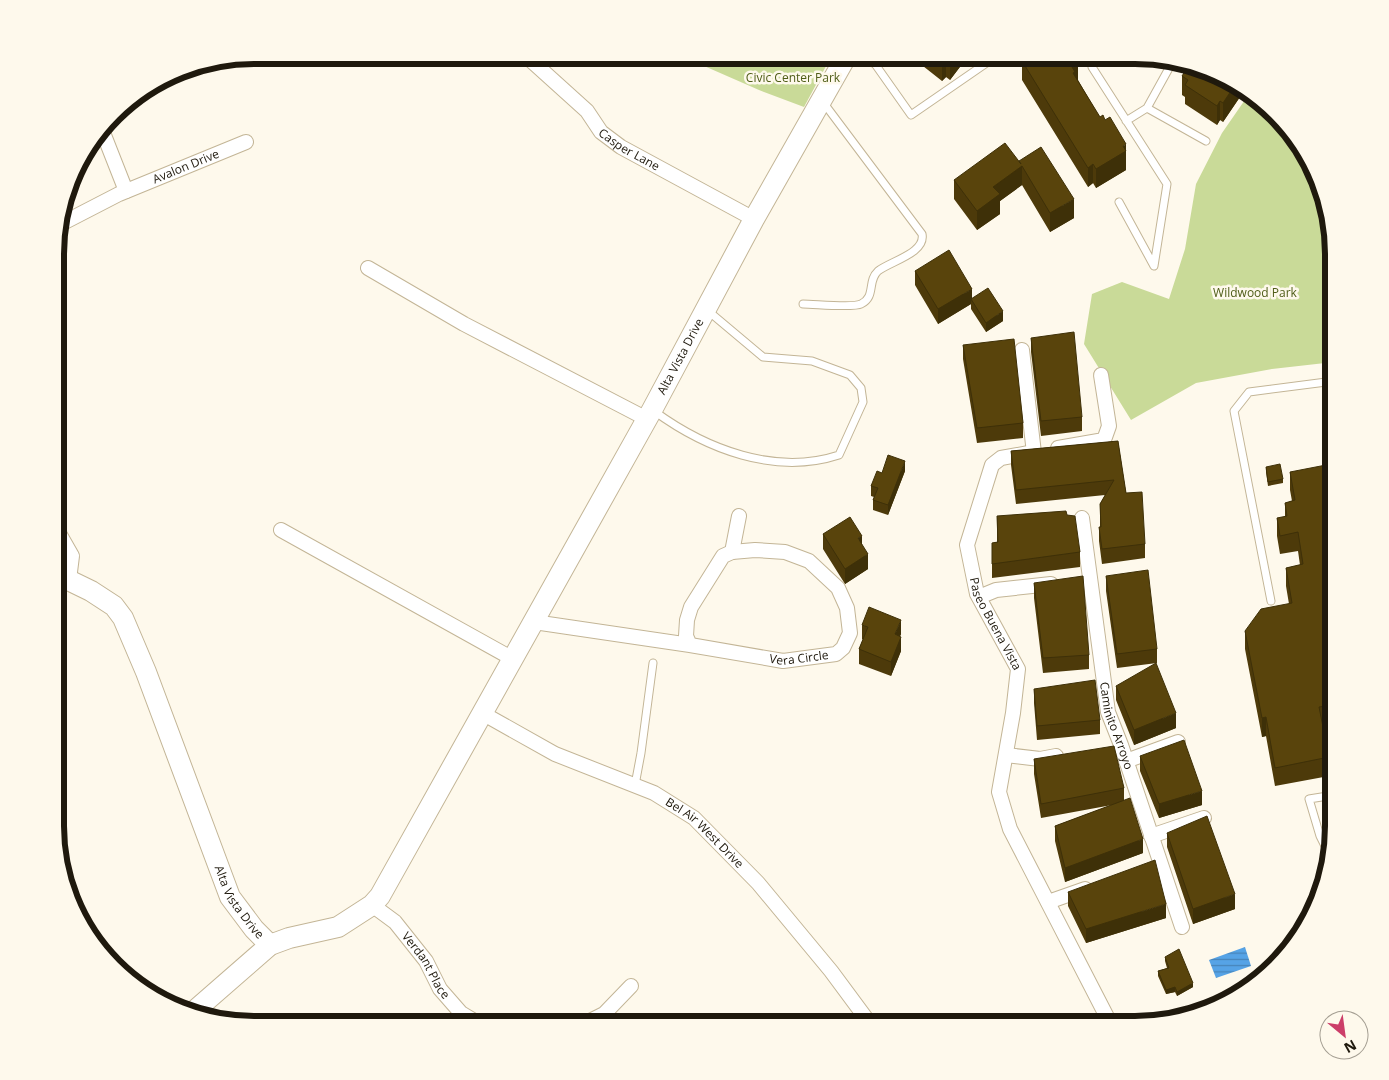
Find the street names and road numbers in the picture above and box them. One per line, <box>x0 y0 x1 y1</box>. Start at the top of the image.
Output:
street label: Casper Lane <box>595 124 663 175</box>
street label: Avalon Drive <box>150 145 222 187</box>
street label: Alta Vista Drive <box>653 315 708 397</box>
street label: Paseo Buena Vista <box>966 576 1026 673</box>
street label: Vera Circle <box>768 646 830 669</box>
street label: Caminito Arroyo <box>1096 681 1138 772</box>
street label: Bel Air West Drive <box>662 793 748 872</box>
street label: Alta Vista Drive <box>211 863 268 942</box>
street label: Verdant Place <box>398 928 454 1003</box>

